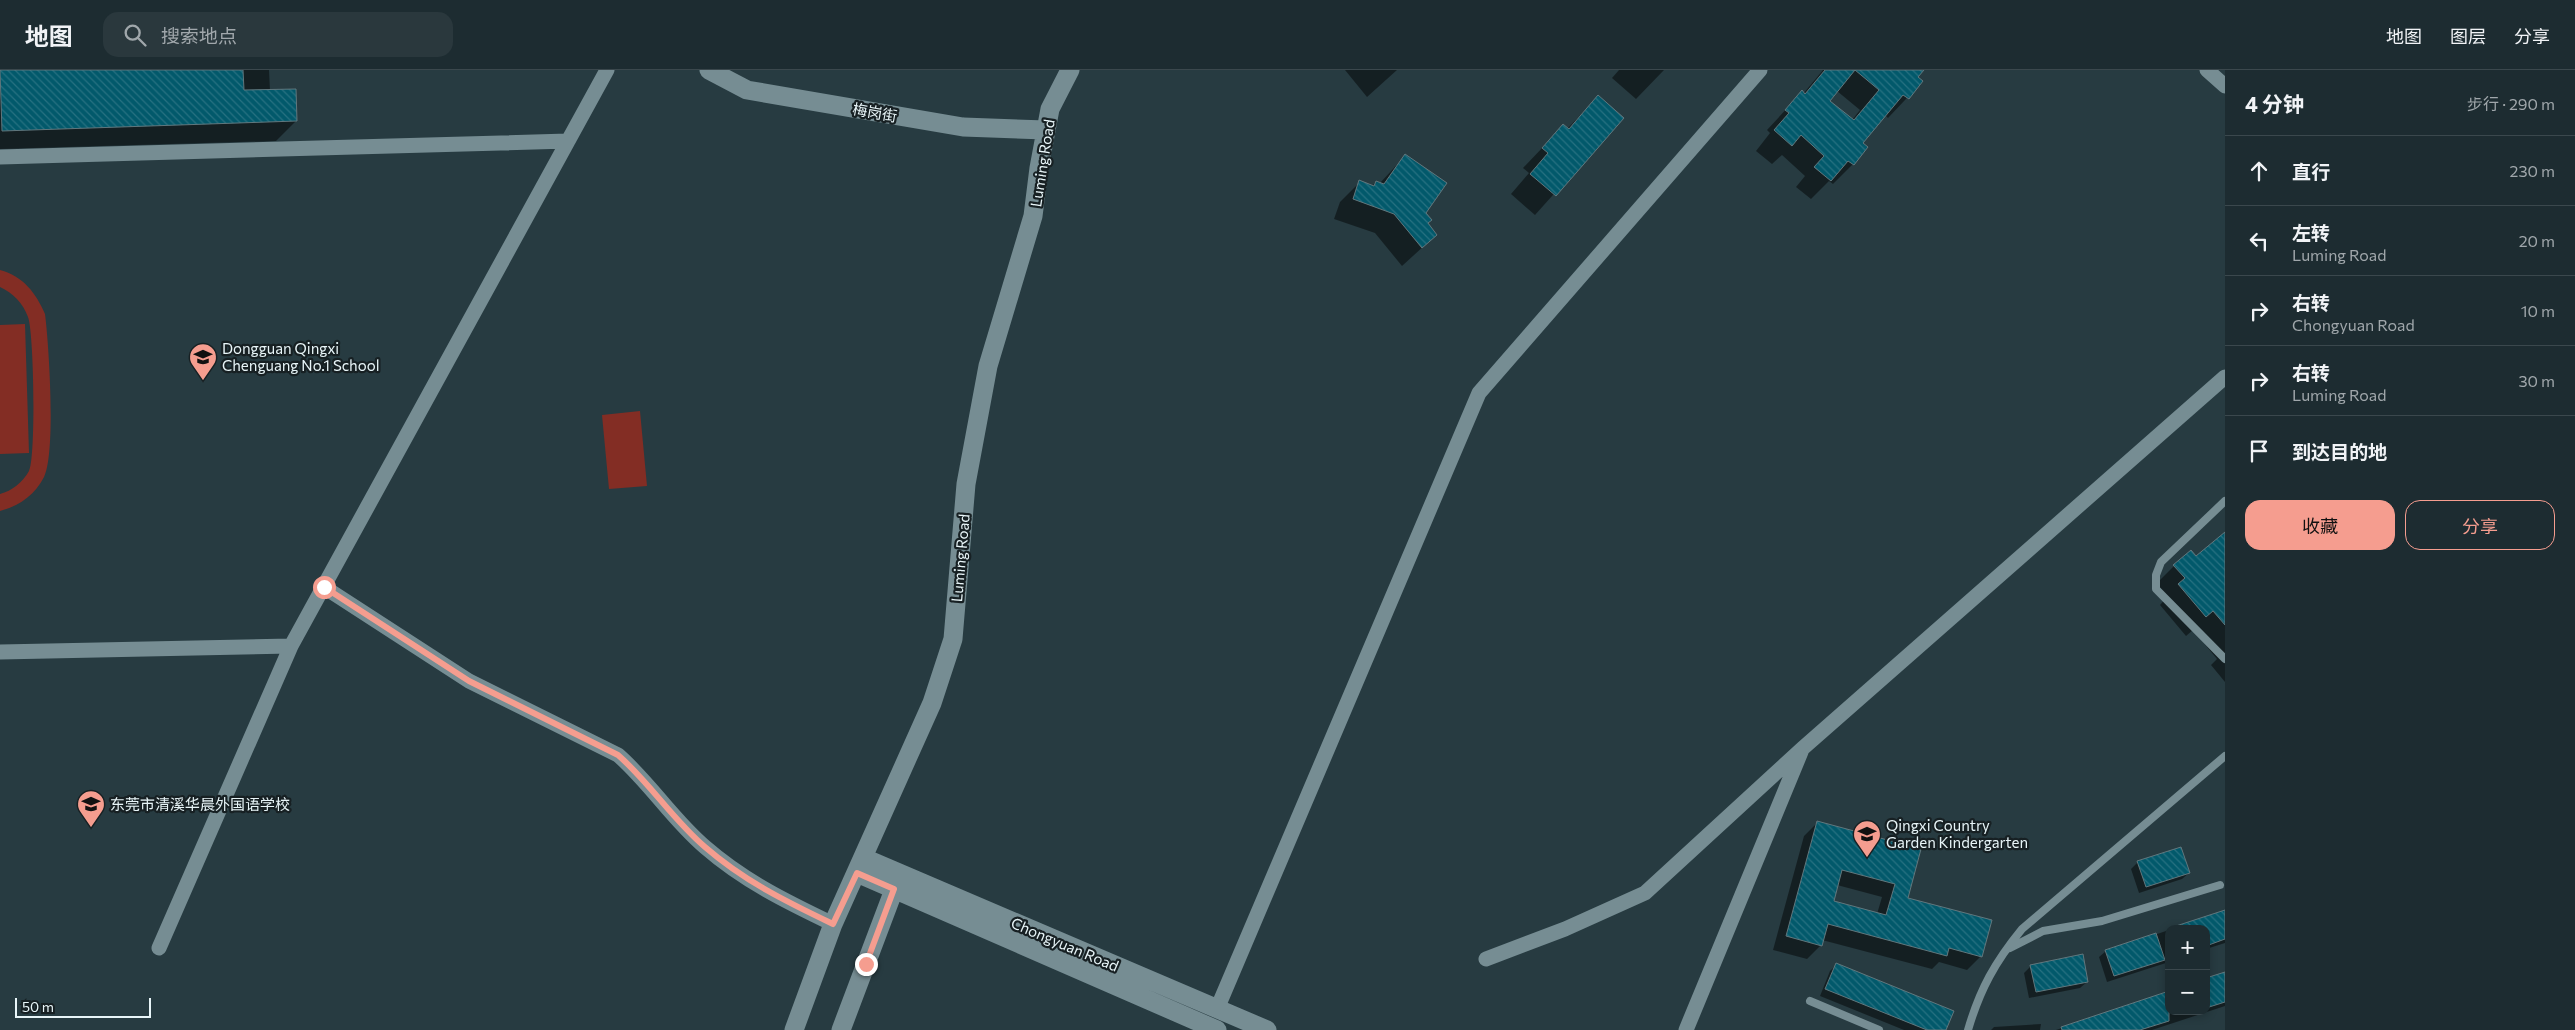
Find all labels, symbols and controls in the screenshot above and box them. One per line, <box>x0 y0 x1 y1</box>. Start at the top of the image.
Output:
search box <box>103 12 453 57</box>
text: 地图 <box>25 21 73 50</box>
icon: search <box>121 21 149 49</box>
text: 搜索地点 <box>161 24 237 47</box>
text: 地图 <box>2386 25 2422 47</box>
text: 图层 <box>2450 25 2486 47</box>
text: 分享 <box>2514 25 2550 47</box>
text: 4 分钟 <box>2245 91 2304 116</box>
text: 步行 · 290 m <box>2467 94 2555 113</box>
street label: 梅岗街 <box>851 99 899 125</box>
street label: Luming Road <box>1026 118 1058 208</box>
icon: ahead <box>2245 157 2273 185</box>
text: 直行 <box>2292 160 2330 183</box>
text: 230 m <box>2510 161 2555 180</box>
text: 左转 <box>2292 221 2330 244</box>
icon: left <box>2245 227 2273 255</box>
text: 20 m <box>2519 231 2555 250</box>
text: Luming Road <box>2292 245 2386 264</box>
text: 右转 <box>2292 291 2330 314</box>
icon: right <box>2245 297 2273 325</box>
text: 10 m <box>2521 301 2555 320</box>
text: Chongyuan Road <box>2292 315 2415 334</box>
place label: Dongguan Qingxi Chenguang No.1 School <box>222 339 379 374</box>
school or university icon: Dongguan Qingxi Chenguang No.1 School <box>188 342 218 381</box>
text: 右转 <box>2292 361 2330 384</box>
icon: right <box>2245 367 2273 395</box>
text: 30 m <box>2518 371 2555 390</box>
text: Luming Road <box>2292 385 2386 404</box>
icon: arrive <box>2245 437 2273 465</box>
text: 到达目的地 <box>2292 440 2387 463</box>
button: 收藏 <box>2245 500 2395 550</box>
button: 分享 <box>2405 500 2555 550</box>
street label: Luming Road <box>947 513 973 603</box>
route start <box>313 576 336 599</box>
school or university icon: 东莞市清溪华晨外国语学校 <box>76 789 106 828</box>
place label: 东莞市清溪华晨外国语学校 <box>110 795 290 813</box>
place label: Qingxi Country Garden Kindergarten <box>1886 816 2028 851</box>
school or university icon: Qingxi Country Garden Kindergarten <box>1852 819 1882 858</box>
street label: Chongyuan Road <box>1009 913 1121 975</box>
map controls <box>2165 925 2210 1015</box>
button: + <box>2165 925 2210 970</box>
route end <box>855 953 878 976</box>
button: − <box>2165 970 2210 1015</box>
scale bar <box>15 995 151 1018</box>
text: 50 m <box>22 998 54 1015</box>

